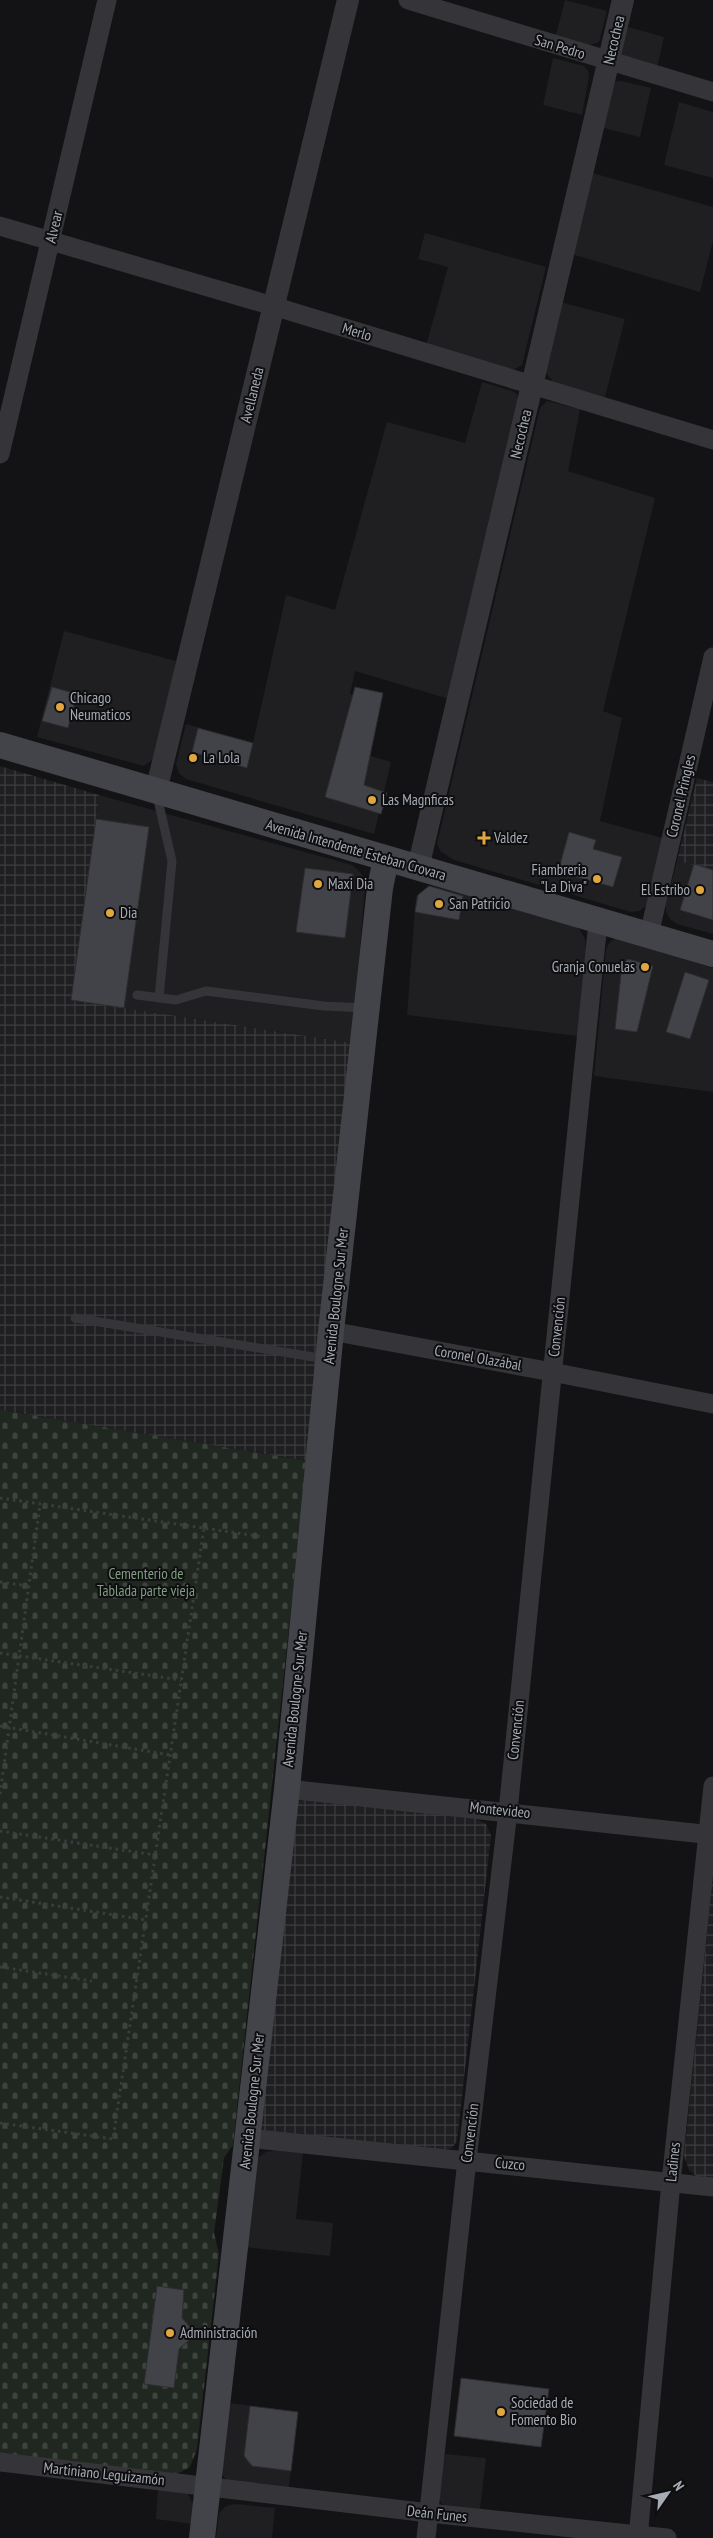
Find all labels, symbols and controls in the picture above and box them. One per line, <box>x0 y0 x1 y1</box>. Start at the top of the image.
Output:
street label: Necochea <box>599 13 628 66</box>
street label: San Pedro <box>533 30 588 63</box>
street label: Alvear <box>41 208 67 245</box>
street label: Merlo <box>340 318 374 345</box>
street label: Avellaneda <box>235 365 268 425</box>
street label: Necochea <box>506 407 535 460</box>
place label: Chicago Neumaticos <box>70 688 131 724</box>
marker: Chicago Neumaticos <box>54 701 66 713</box>
place label: La Lola <box>203 748 240 767</box>
marker: La Lola <box>187 752 199 764</box>
street label: Coronel Pringles <box>662 753 699 839</box>
place label: Las Magnficas <box>382 790 454 809</box>
marker: Las Magnficas <box>366 794 378 806</box>
street label: Avenida Intendente Esteban Crovara <box>264 815 448 884</box>
place label: Valdez <box>493 828 528 847</box>
marker: Valdez <box>478 832 490 844</box>
place label: Fiambreria "La Diva" <box>532 860 587 896</box>
marker: Fiambreria "La Diva" <box>591 873 603 885</box>
place label: Maxi Dia <box>328 874 373 893</box>
marker: Maxi Dia <box>312 878 324 890</box>
place label: El Estribo <box>641 880 690 899</box>
marker: El Estribo <box>694 884 706 896</box>
place label: San Patricio <box>449 894 510 913</box>
marker: San Patricio <box>433 898 445 910</box>
place label: Dia <box>120 903 137 922</box>
marker: Dia <box>104 907 116 919</box>
place label: Granja Conuelas <box>552 957 635 976</box>
marker: Granja Conuelas <box>639 961 651 973</box>
street label: Avenida Boulogne Sur Mer <box>319 1226 352 1365</box>
street label: Convención <box>544 1296 569 1358</box>
street label: Coronel Olazábal <box>433 1341 524 1375</box>
park label: Cementerio de Tablada parte vieja <box>97 1564 195 1600</box>
street label: Avenida Boulogne Sur Mer <box>278 1629 311 1768</box>
street label: Convención <box>503 1699 528 1761</box>
street label: Montevideo <box>469 1797 531 1822</box>
street label: Avenida Boulogne Sur Mer <box>235 2031 268 2170</box>
street label: Convención <box>456 2102 483 2164</box>
street label: Ladines <box>661 2141 684 2183</box>
street label: Cuzco <box>494 2152 526 2175</box>
place label: Administración <box>180 2323 257 2342</box>
marker: Administración <box>164 2327 176 2339</box>
place label: Sociedad de Fomento Bio <box>511 2393 577 2429</box>
marker: Sociedad de Fomento Bio <box>495 2406 507 2418</box>
street label: Martiniano Leguizamón <box>43 2458 166 2489</box>
north arrow <box>643 2468 693 2518</box>
text: N <box>669 2478 688 2494</box>
street label: Deán Funes <box>406 2501 468 2526</box>

